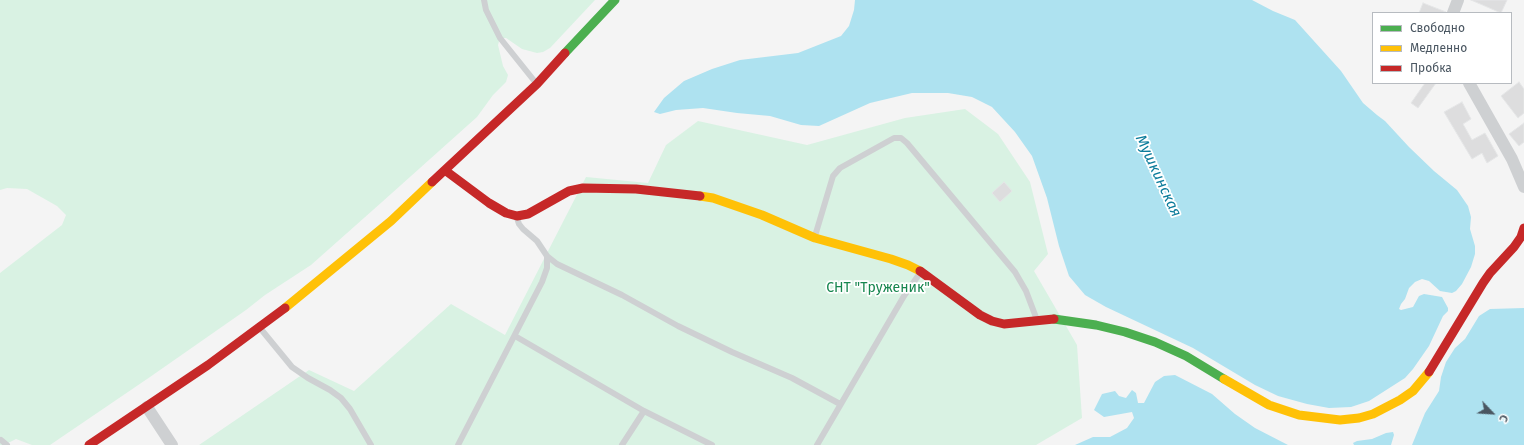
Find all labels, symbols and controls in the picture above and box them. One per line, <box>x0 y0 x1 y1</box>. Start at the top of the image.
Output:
legend <box>1372 12 1512 84</box>
text: Свободно <box>1410 21 1465 35</box>
text: Медленно <box>1410 41 1467 55</box>
text: Пробка <box>1410 61 1452 75</box>
water label: Мушкинская <box>1131 132 1185 220</box>
park label: СНТ "Труженик" <box>826 280 930 296</box>
north arrow <box>1472 393 1512 433</box>
text: С <box>1496 413 1511 424</box>

